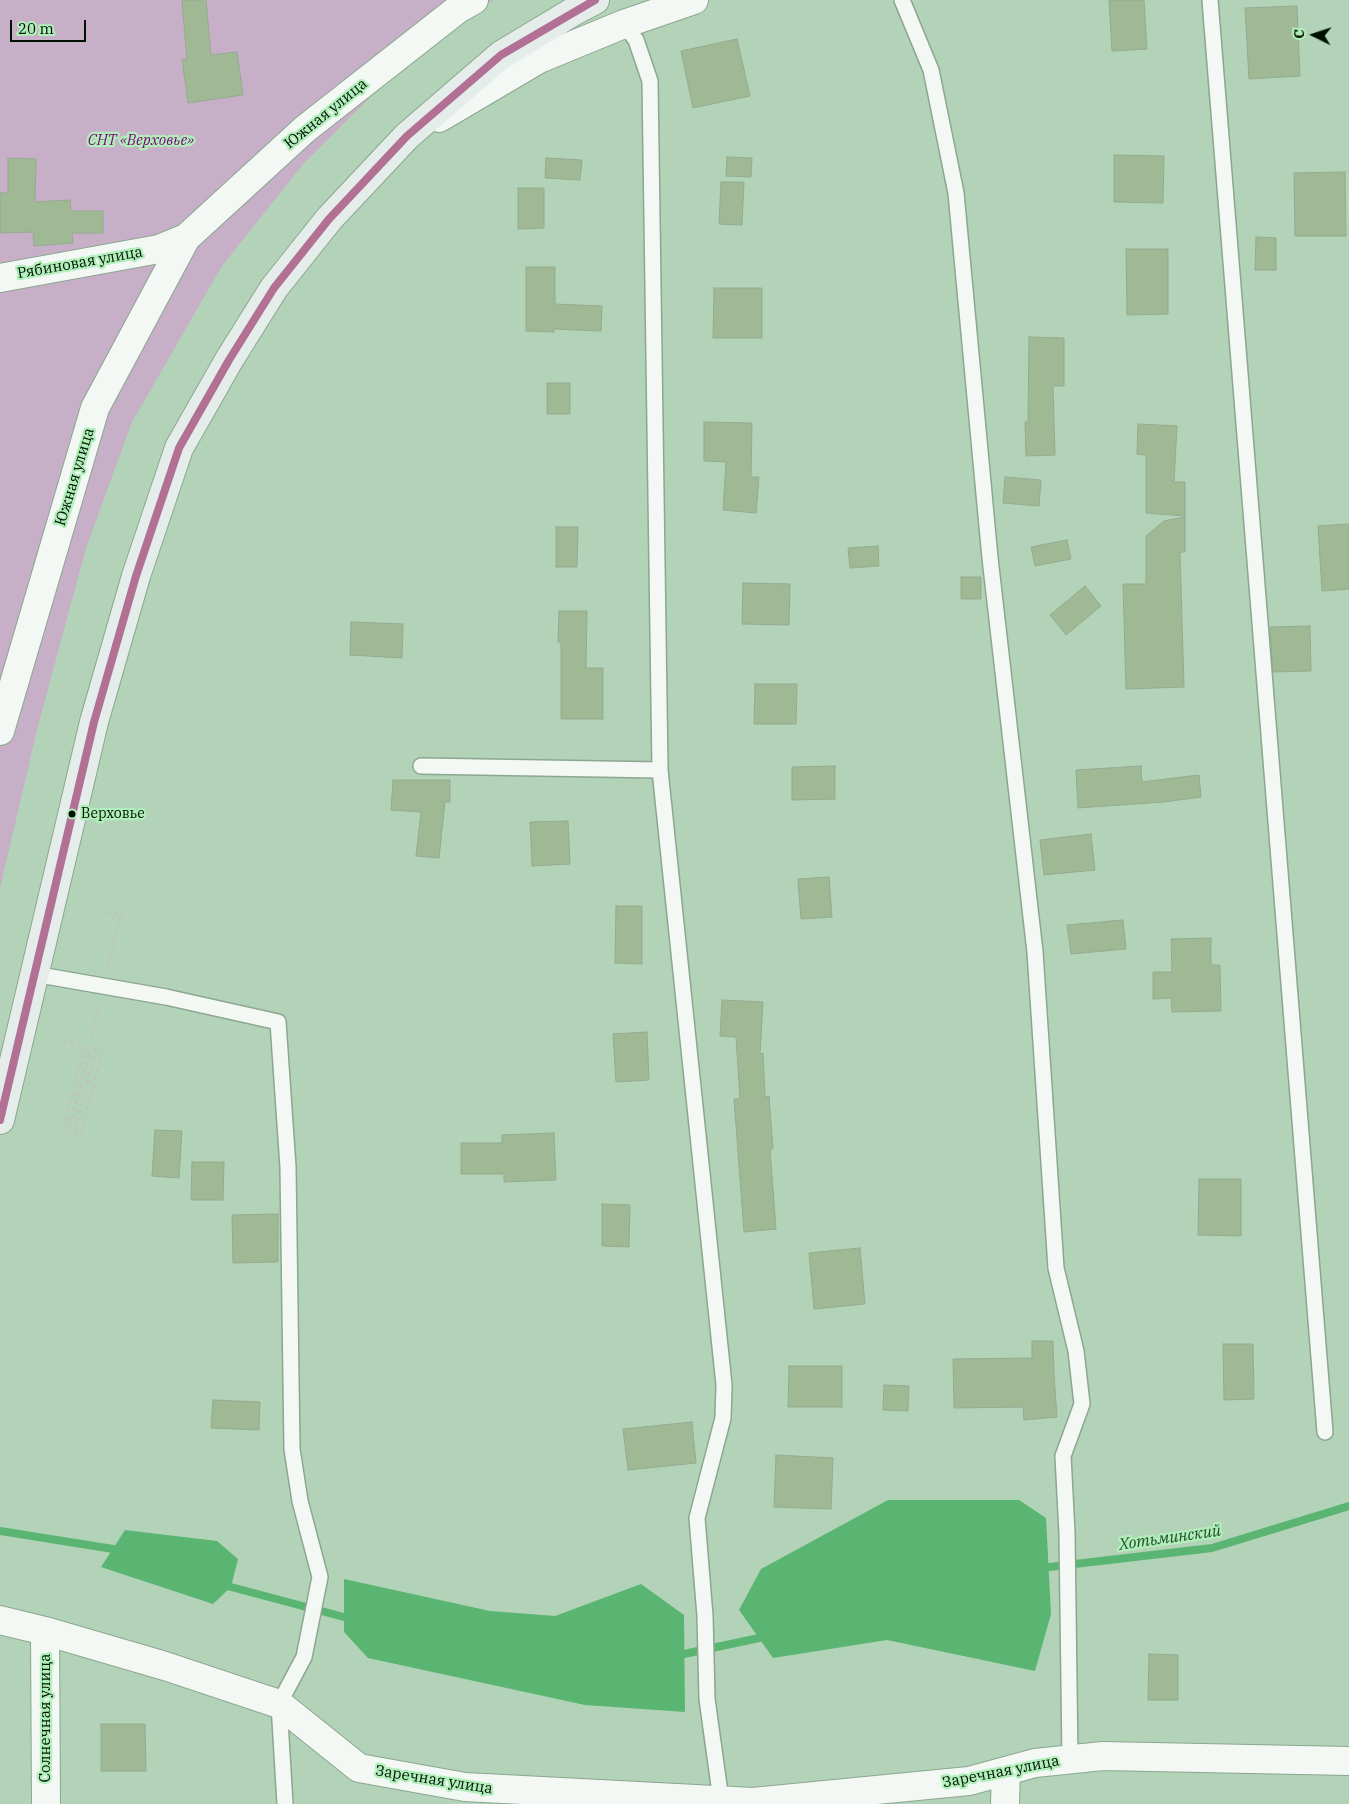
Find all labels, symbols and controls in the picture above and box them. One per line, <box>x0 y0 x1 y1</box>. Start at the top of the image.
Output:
scale bar <box>12 10 89 42</box>
north arrow <box>1289 10 1339 60</box>
text: 20 m <box>18 19 54 38</box>
text: С <box>1290 29 1308 39</box>
street label: Южная улица <box>281 75 371 153</box>
park label: СНТ «Верховье» <box>88 132 194 150</box>
street label: Рябиновая улица <box>16 243 144 283</box>
street label: Южная улица <box>52 426 98 528</box>
place label: Верховье <box>81 806 145 822</box>
marker: Верховье <box>67 809 77 819</box>
water label: Хотьминский <box>1118 1521 1222 1555</box>
street label: Солнечная улица <box>37 1654 55 1782</box>
street label: Заречная улица <box>941 1752 1061 1792</box>
street label: Заречная улица <box>374 1762 494 1798</box>

